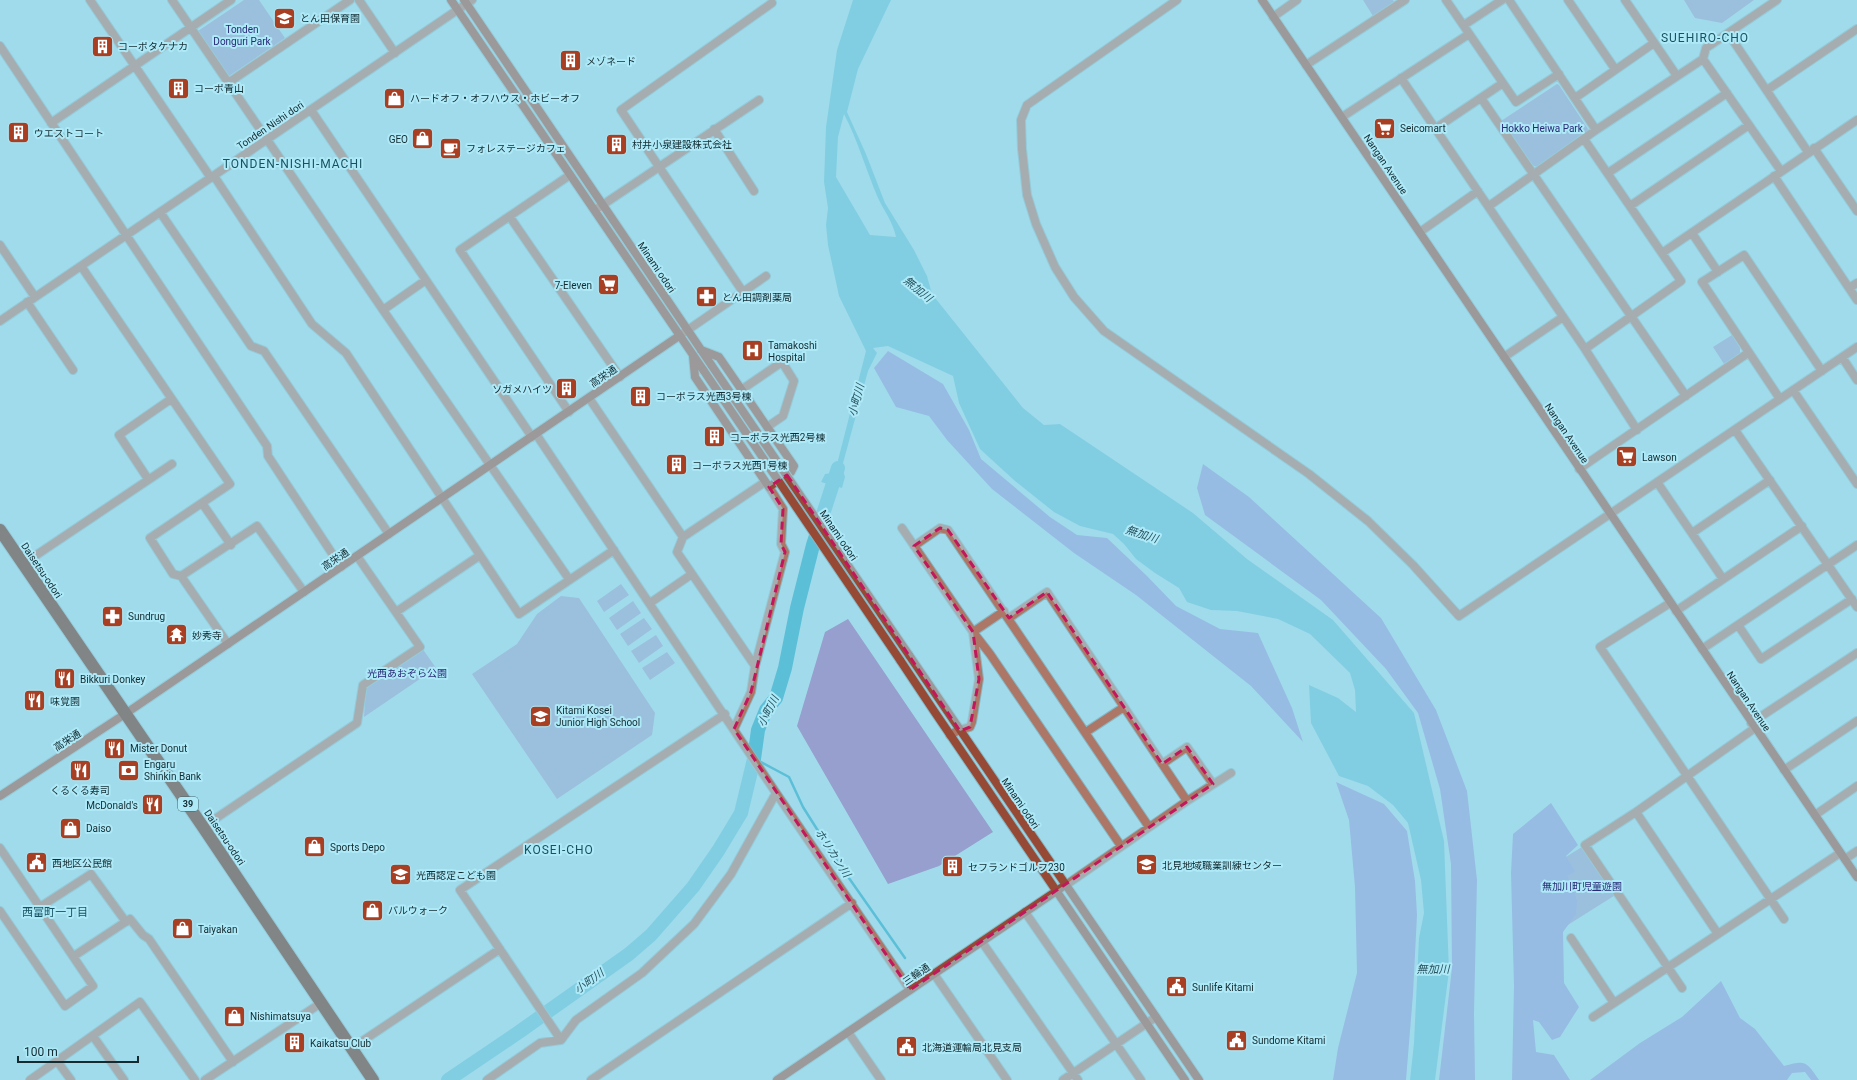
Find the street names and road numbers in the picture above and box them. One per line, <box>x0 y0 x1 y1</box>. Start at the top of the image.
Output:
street label: Tonden Nishi dori <box>235 99 306 152</box>
street label: Nangan Avenue <box>1361 132 1410 196</box>
street label: Minami odori <box>636 240 678 295</box>
street label: 高栄通 <box>588 363 619 389</box>
street label: Nangan Avenue <box>1542 401 1591 465</box>
street label: Minami odori <box>818 508 860 563</box>
street label: Daisetsu-odori <box>19 540 64 600</box>
street label: 高栄通 <box>320 546 351 572</box>
street label: Nangan Avenue <box>1724 669 1773 733</box>
street label: 高栄通 <box>52 728 83 753</box>
street label: Minami odori <box>1000 776 1042 831</box>
road number: 39 <box>178 797 198 811</box>
street label: Daisetsu-odori <box>202 807 247 867</box>
street label: 三輪通 <box>901 961 932 987</box>

